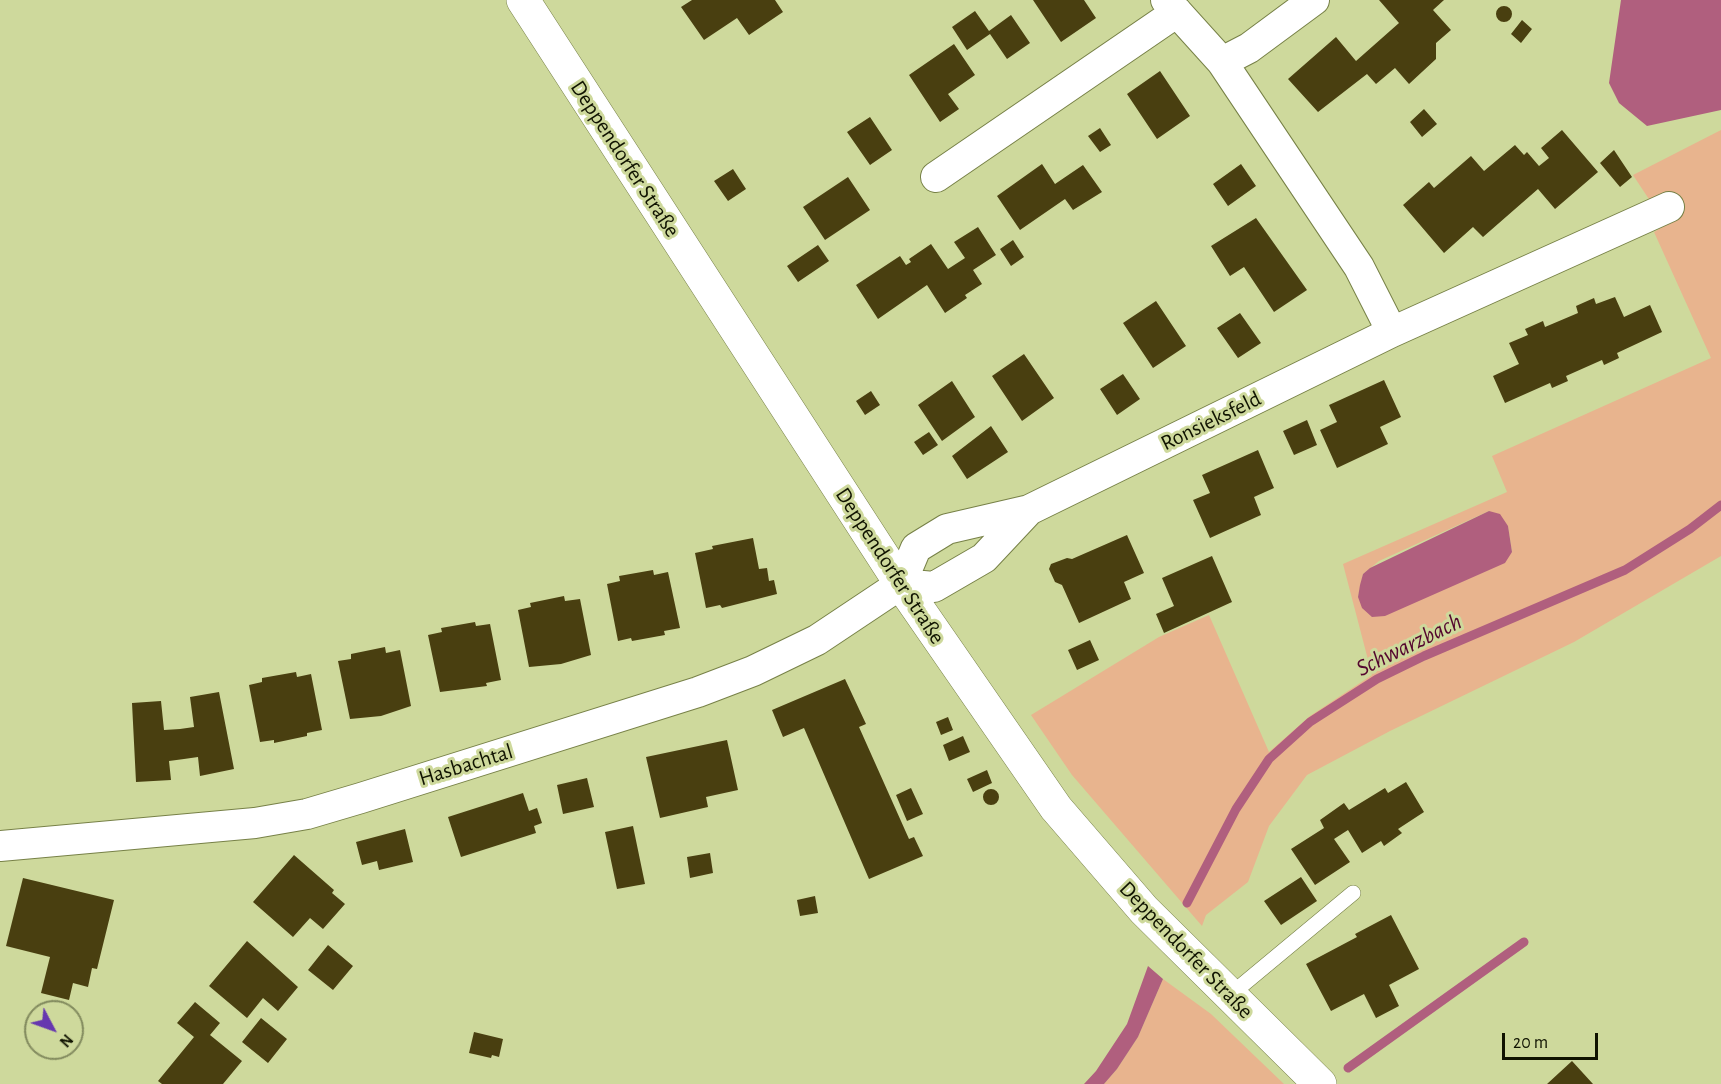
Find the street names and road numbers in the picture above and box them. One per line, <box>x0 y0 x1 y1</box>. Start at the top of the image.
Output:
street label: Deppendorfer Straße <box>565 76 685 242</box>
street label: Ronsieksfeld <box>1157 385 1265 457</box>
street label: Deppendorfer Straße <box>830 483 950 649</box>
street label: Hasbachtal <box>416 738 516 792</box>
street label: Deppendorfer Straße <box>1114 876 1258 1024</box>

